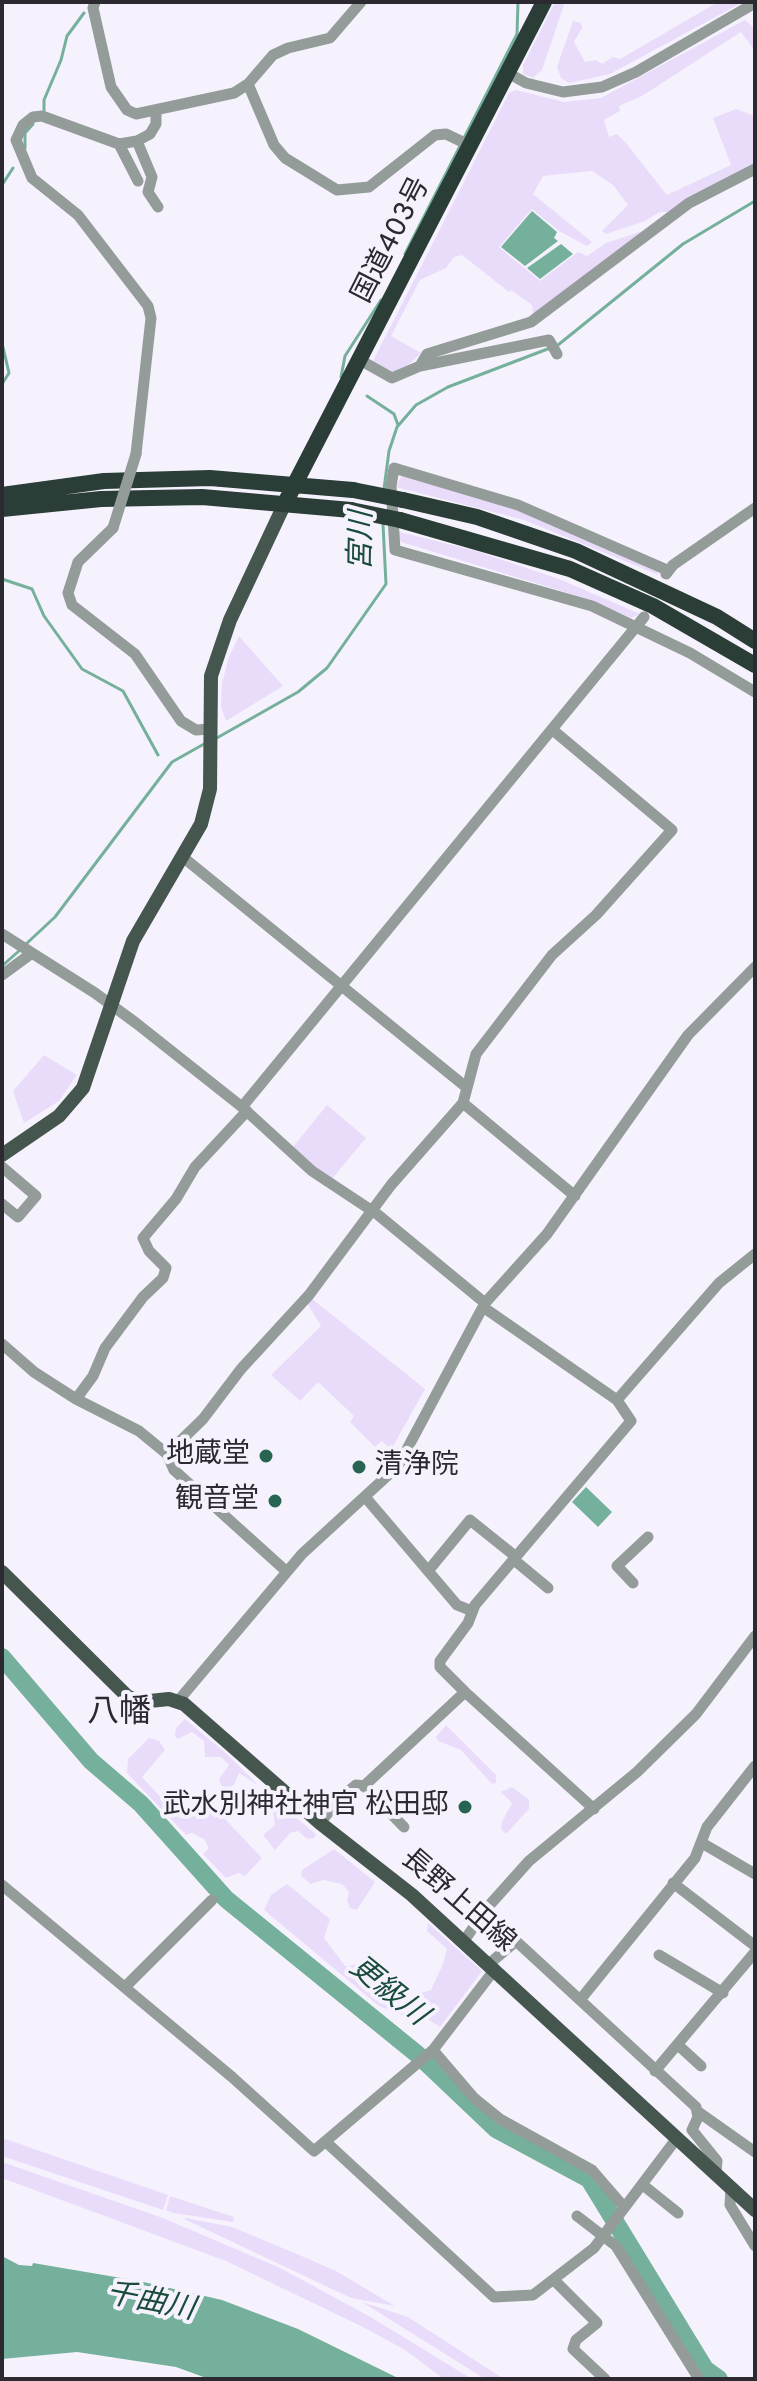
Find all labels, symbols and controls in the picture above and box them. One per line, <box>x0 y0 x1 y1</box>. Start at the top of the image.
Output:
street label: 国道403号 <box>347 173 439 309</box>
water label: 宮川 <box>345 511 383 571</box>
place label: 地蔵堂 <box>166 1439 250 1473</box>
marker: 地蔵堂 <box>257 1447 275 1465</box>
place label: 清浄院 <box>375 1450 459 1484</box>
marker: 清浄院 <box>350 1458 368 1476</box>
place label: 観音堂 <box>175 1484 259 1518</box>
marker: 観音堂 <box>266 1492 284 1510</box>
district label: 八幡 <box>87 1696 151 1734</box>
place label: 武水別神社神官 松田邸 <box>162 1790 449 1824</box>
marker: 武水別神社神官 松田邸 <box>456 1798 474 1816</box>
street label: 長野上田線 <box>393 1843 521 1961</box>
water label: 更級川 <box>341 1951 433 2035</box>
water label: 千曲川 <box>102 2278 198 2330</box>

